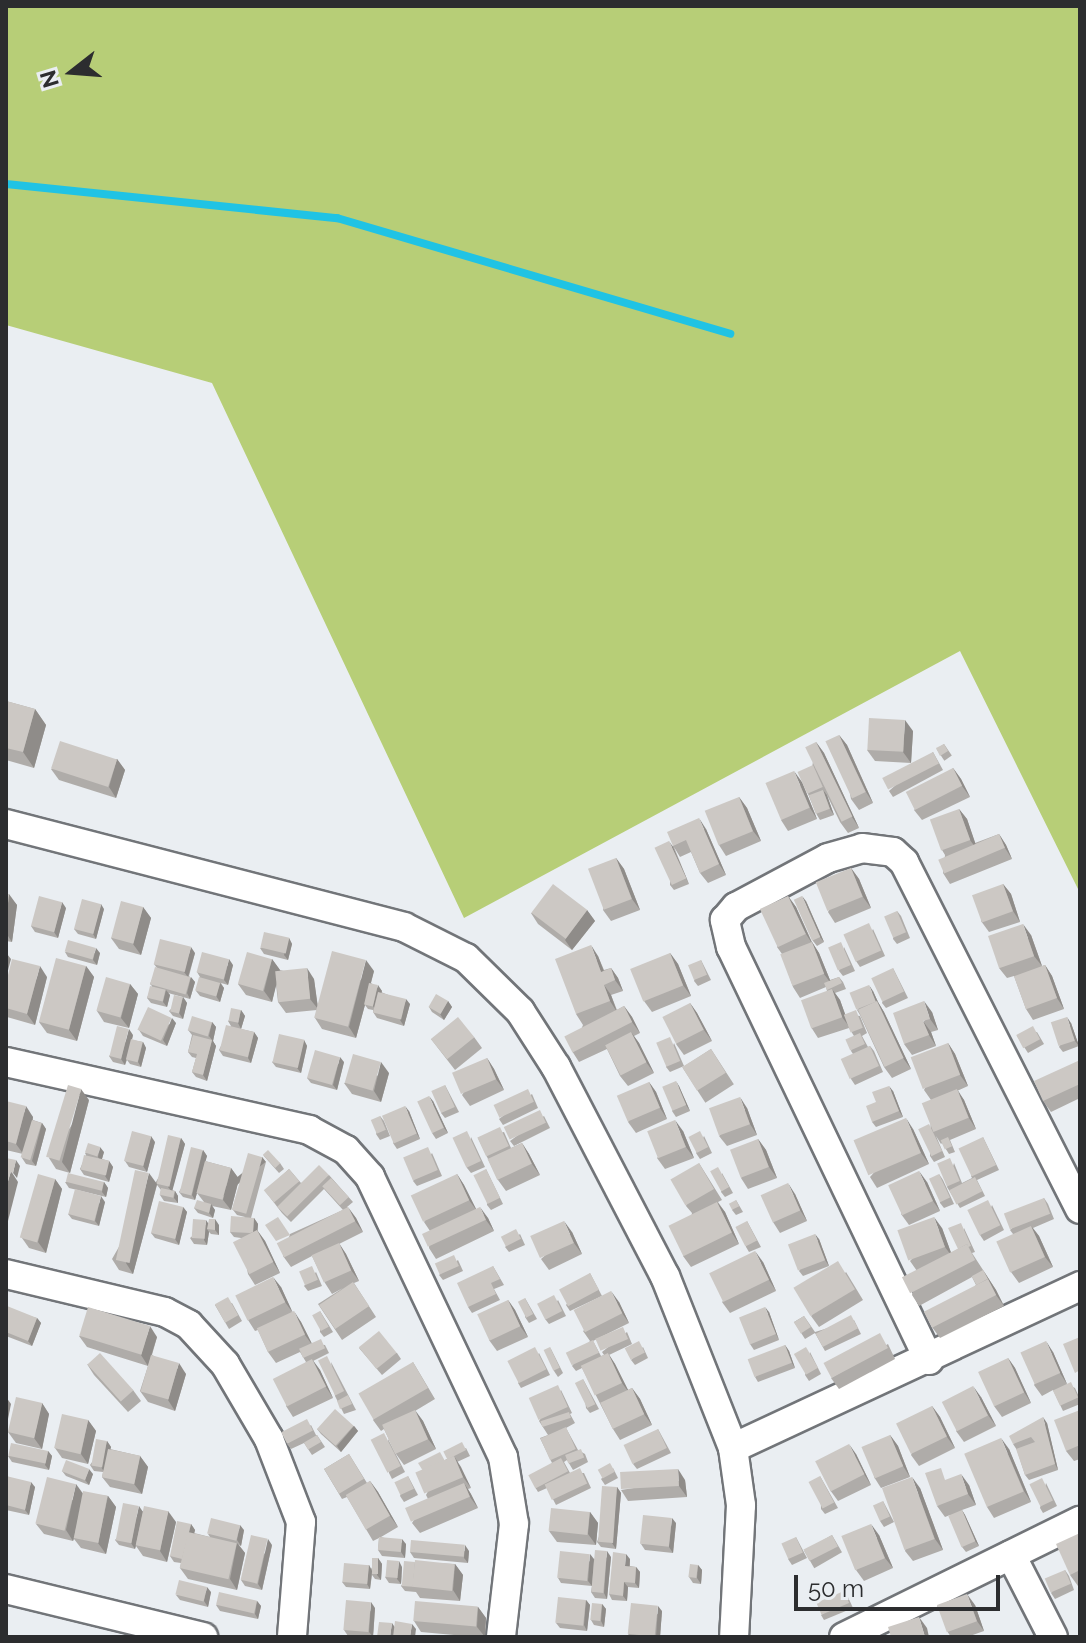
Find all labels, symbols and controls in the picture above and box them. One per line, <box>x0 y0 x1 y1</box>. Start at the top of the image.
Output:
north arrow <box>32 32 112 112</box>
text: N <box>34 67 64 91</box>
scale bar <box>798 1559 1004 1609</box>
text: 50 m <box>808 1574 864 1603</box>

